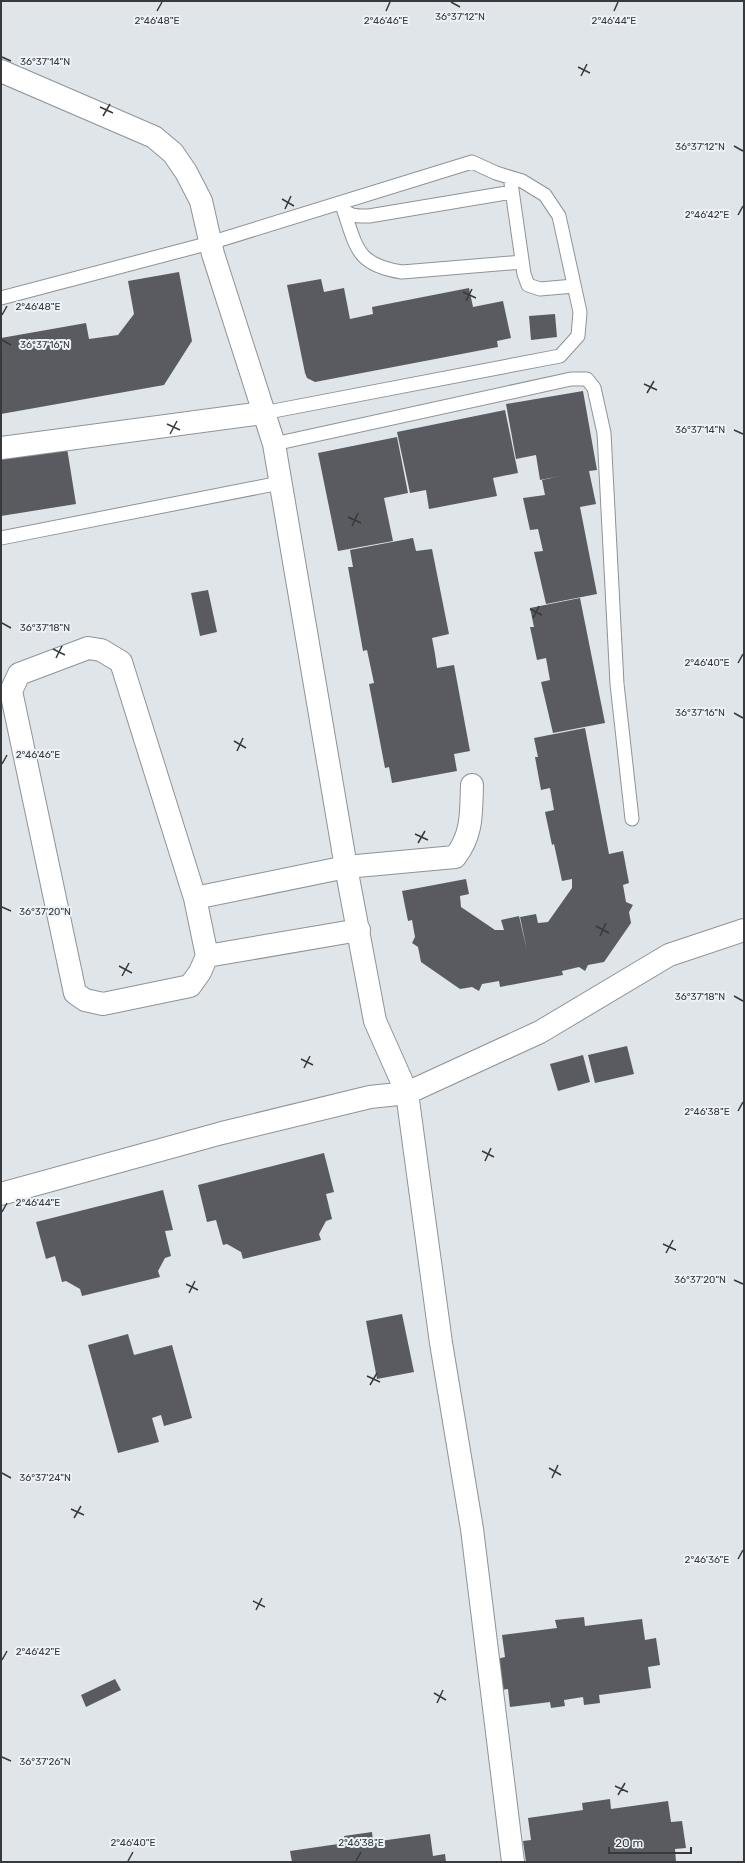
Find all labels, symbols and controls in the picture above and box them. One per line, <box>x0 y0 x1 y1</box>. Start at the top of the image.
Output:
text: 36°37'12"N <box>435 11 485 23</box>
text: 2°46'48"E <box>134 15 180 27</box>
text: 2°46'46"E <box>364 15 408 27</box>
text: 2°46'44"E <box>592 15 636 27</box>
text: 36°37'14"N <box>20 56 70 68</box>
text: 36°37'12"N <box>675 141 725 153</box>
text: 2°46'42"E <box>685 209 729 221</box>
text: 2°46'48"E <box>15 301 61 313</box>
text: 36°37'16"N <box>20 339 70 351</box>
text: 36°37'14"N <box>675 424 725 436</box>
text: 36°37'18"N <box>20 622 70 634</box>
text: 2°46'40"E <box>684 657 730 669</box>
text: 36°37'16"N <box>675 707 725 719</box>
text: 2°46'46"E <box>16 749 60 761</box>
text: 36°37'20"N <box>19 906 71 918</box>
text: 36°37'18"N <box>675 991 725 1003</box>
text: 2°46'38"E <box>684 1106 730 1118</box>
text: 2°46'44"E <box>16 1197 60 1209</box>
text: 36°37'20"N <box>674 1274 726 1286</box>
text: 36°37'24"N <box>19 1472 71 1484</box>
text: 2°46'36"E <box>685 1554 729 1566</box>
text: 2°46'42"E <box>16 1646 60 1658</box>
text: 36°37'26"N <box>19 1756 71 1768</box>
scale bar <box>609 1829 691 1855</box>
text: 20 m <box>615 1836 643 1850</box>
text: 2°46'40"E <box>110 1837 156 1849</box>
text: 2°46'38"E <box>338 1837 384 1849</box>

